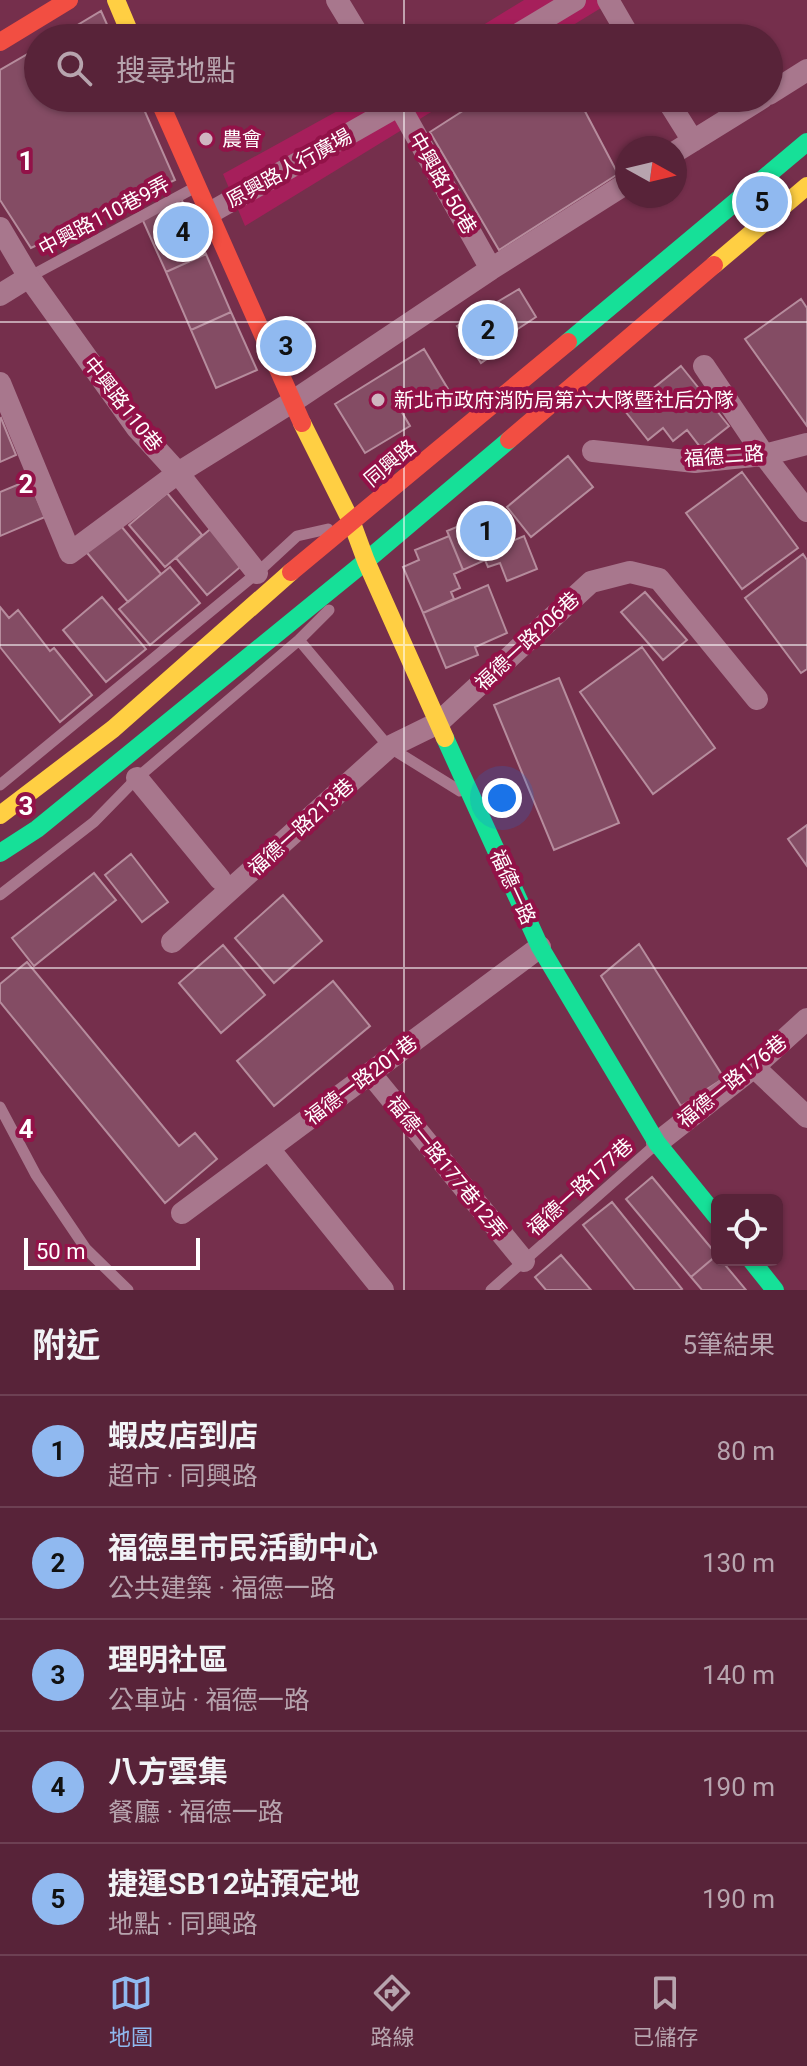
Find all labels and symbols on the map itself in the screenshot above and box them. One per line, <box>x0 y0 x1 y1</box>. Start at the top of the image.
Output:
street label: 原興路人行廣場 <box>222 124 356 212</box>
place label: 農會 <box>222 127 262 151</box>
street label: 中興路150巷 <box>404 128 482 238</box>
marker: 農會 <box>197 130 215 148</box>
north arrow <box>615 136 687 208</box>
text: 1 <box>19 146 33 176</box>
street label: 中興路110巷9弄 <box>34 171 174 261</box>
pin: 5 <box>736 172 788 232</box>
pin: 4 <box>157 202 209 262</box>
pin: 2 <box>462 300 514 360</box>
pin: 3 <box>260 316 312 376</box>
street label: 中興路110巷 <box>79 352 167 456</box>
place label: 新北市政府消防局第六大隊暨社后分隊 <box>394 388 734 412</box>
marker: 新北市政府消防局第六大隊暨社后分隊 <box>369 391 387 409</box>
street label: 同興路 <box>359 435 421 491</box>
street label: 福德二路 <box>683 441 765 471</box>
text: 2 <box>19 469 33 499</box>
pin: 1 <box>460 501 512 561</box>
street label: 福德一路206巷 <box>470 587 584 695</box>
street label: 福德一路213巷 <box>243 773 359 881</box>
your location <box>482 778 522 818</box>
text: 3 <box>19 791 33 821</box>
street label: 福德一路 <box>485 846 541 928</box>
street label: 福德一路201巷 <box>300 1030 422 1130</box>
street label: 福德一路176巷 <box>672 1030 792 1132</box>
street label: 福德一路177巷12弄 <box>382 1091 512 1243</box>
text: 4 <box>19 1114 34 1144</box>
street label: 福德一路177巷 <box>522 1133 638 1241</box>
scale bar <box>24 1234 200 1270</box>

